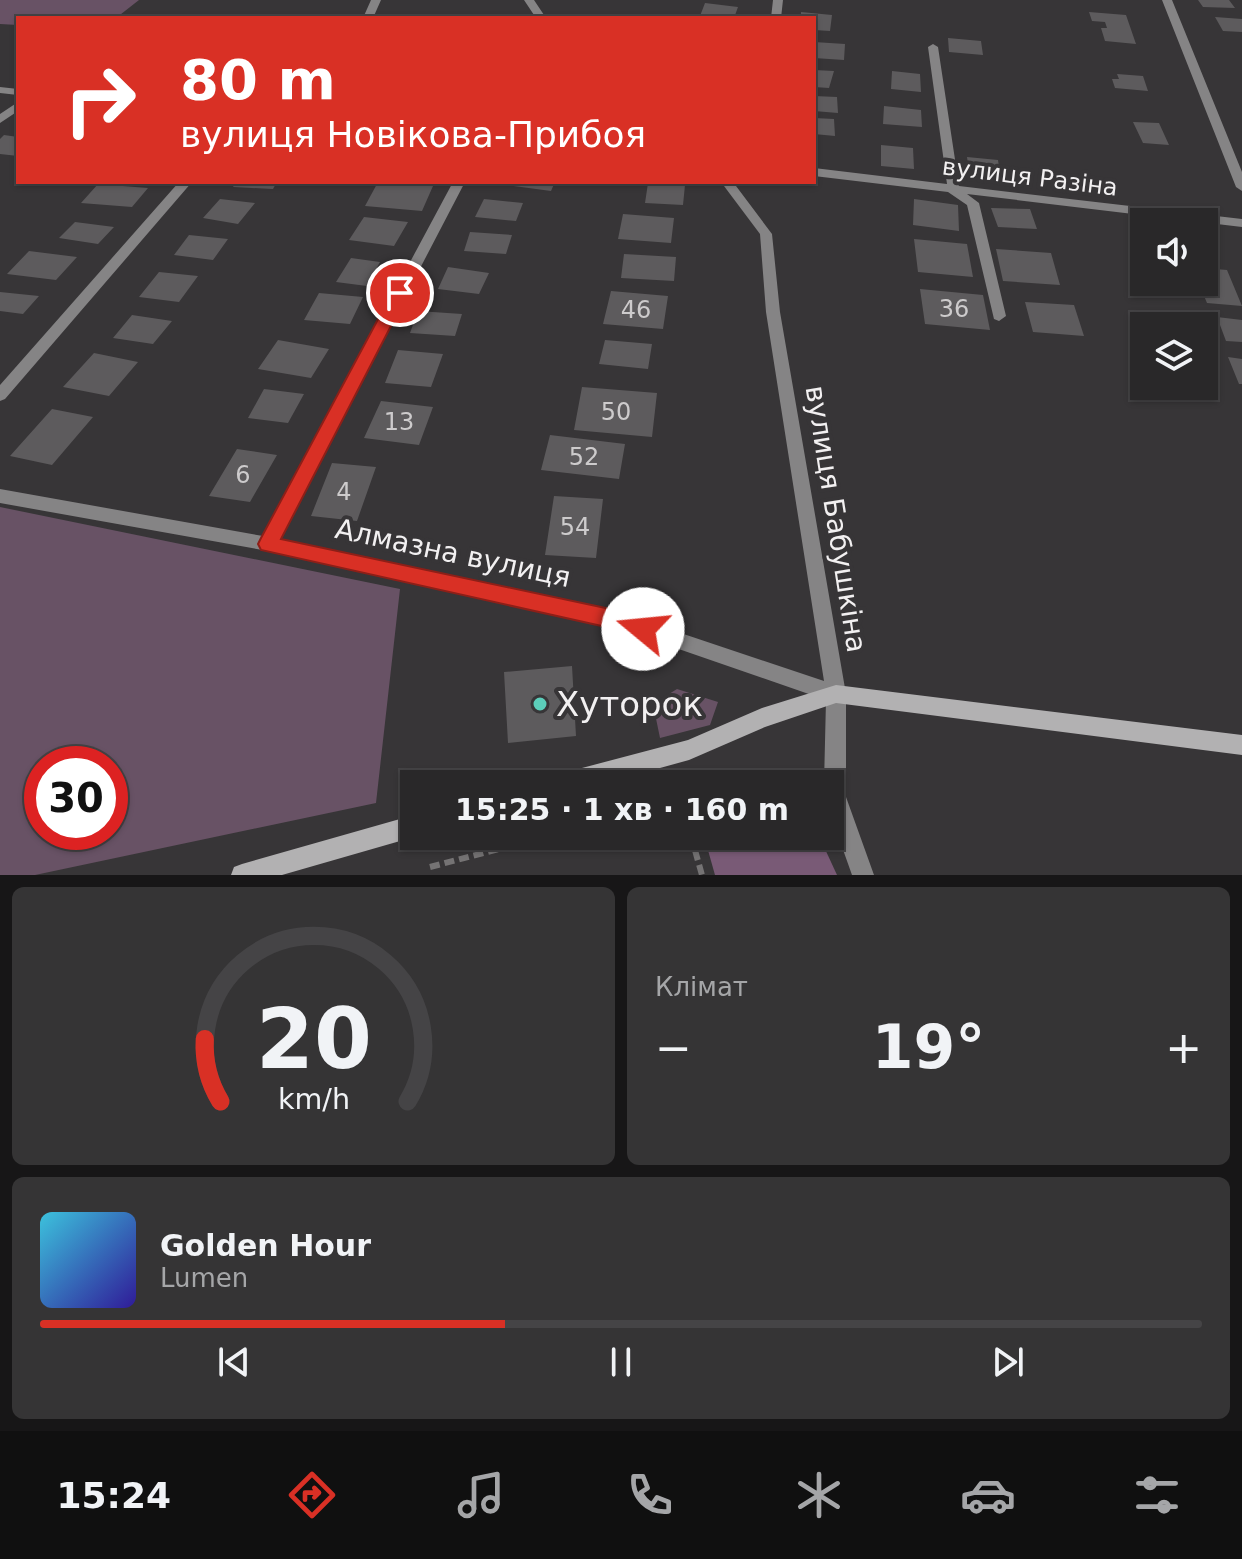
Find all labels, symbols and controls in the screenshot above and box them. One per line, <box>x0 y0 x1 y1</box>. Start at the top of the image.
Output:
text: 80 m <box>180 47 336 112</box>
icon: right <box>48 48 152 152</box>
text: вулиця Новікова-Прибоя <box>180 114 646 155</box>
street label: вулиця Разіна <box>941 152 1119 202</box>
map controls <box>1130 208 1218 400</box>
button: sound <box>1130 208 1218 296</box>
pin <box>366 259 434 327</box>
icon: arrive <box>378 271 422 315</box>
house number: 36 <box>939 295 969 323</box>
house number: 46 <box>621 296 651 324</box>
button: layers <box>1130 312 1218 400</box>
street label: вулиця Бабушкіна <box>799 383 873 655</box>
house number: 50 <box>601 398 631 426</box>
house number: 13 <box>384 408 414 436</box>
house number: 52 <box>569 443 599 471</box>
house number: 6 <box>235 461 251 489</box>
house number: 4 <box>336 478 352 506</box>
street label: Алмазна вулиця <box>332 512 574 594</box>
house number: 54 <box>560 513 590 541</box>
position arrow <box>601 587 685 671</box>
place label: Хуторок <box>556 684 703 724</box>
marker: Хуторок <box>531 695 549 713</box>
speed limit sign: 30 <box>24 746 128 850</box>
text: 15:25 · 1 хв · 160 m <box>455 792 789 827</box>
text: Клімат <box>655 972 748 1002</box>
text: 20 <box>256 991 371 1088</box>
text: 19° <box>872 1012 985 1082</box>
text: − <box>655 1022 692 1073</box>
text: + <box>1165 1022 1202 1073</box>
text: km/h <box>277 1082 350 1116</box>
text: Golden Hour <box>160 1228 371 1263</box>
text: Lumen <box>160 1263 248 1293</box>
icon: previous <box>212 1340 256 1384</box>
icon: pause <box>599 1340 643 1384</box>
icon: next <box>986 1340 1030 1384</box>
icon: directions <box>284 1467 340 1523</box>
icon: music <box>453 1467 509 1523</box>
icon: phone <box>622 1467 678 1523</box>
icon: climate <box>791 1467 847 1523</box>
icon: car <box>960 1467 1016 1523</box>
icon: filters <box>1129 1467 1185 1523</box>
text: 15:24 <box>57 1475 171 1516</box>

